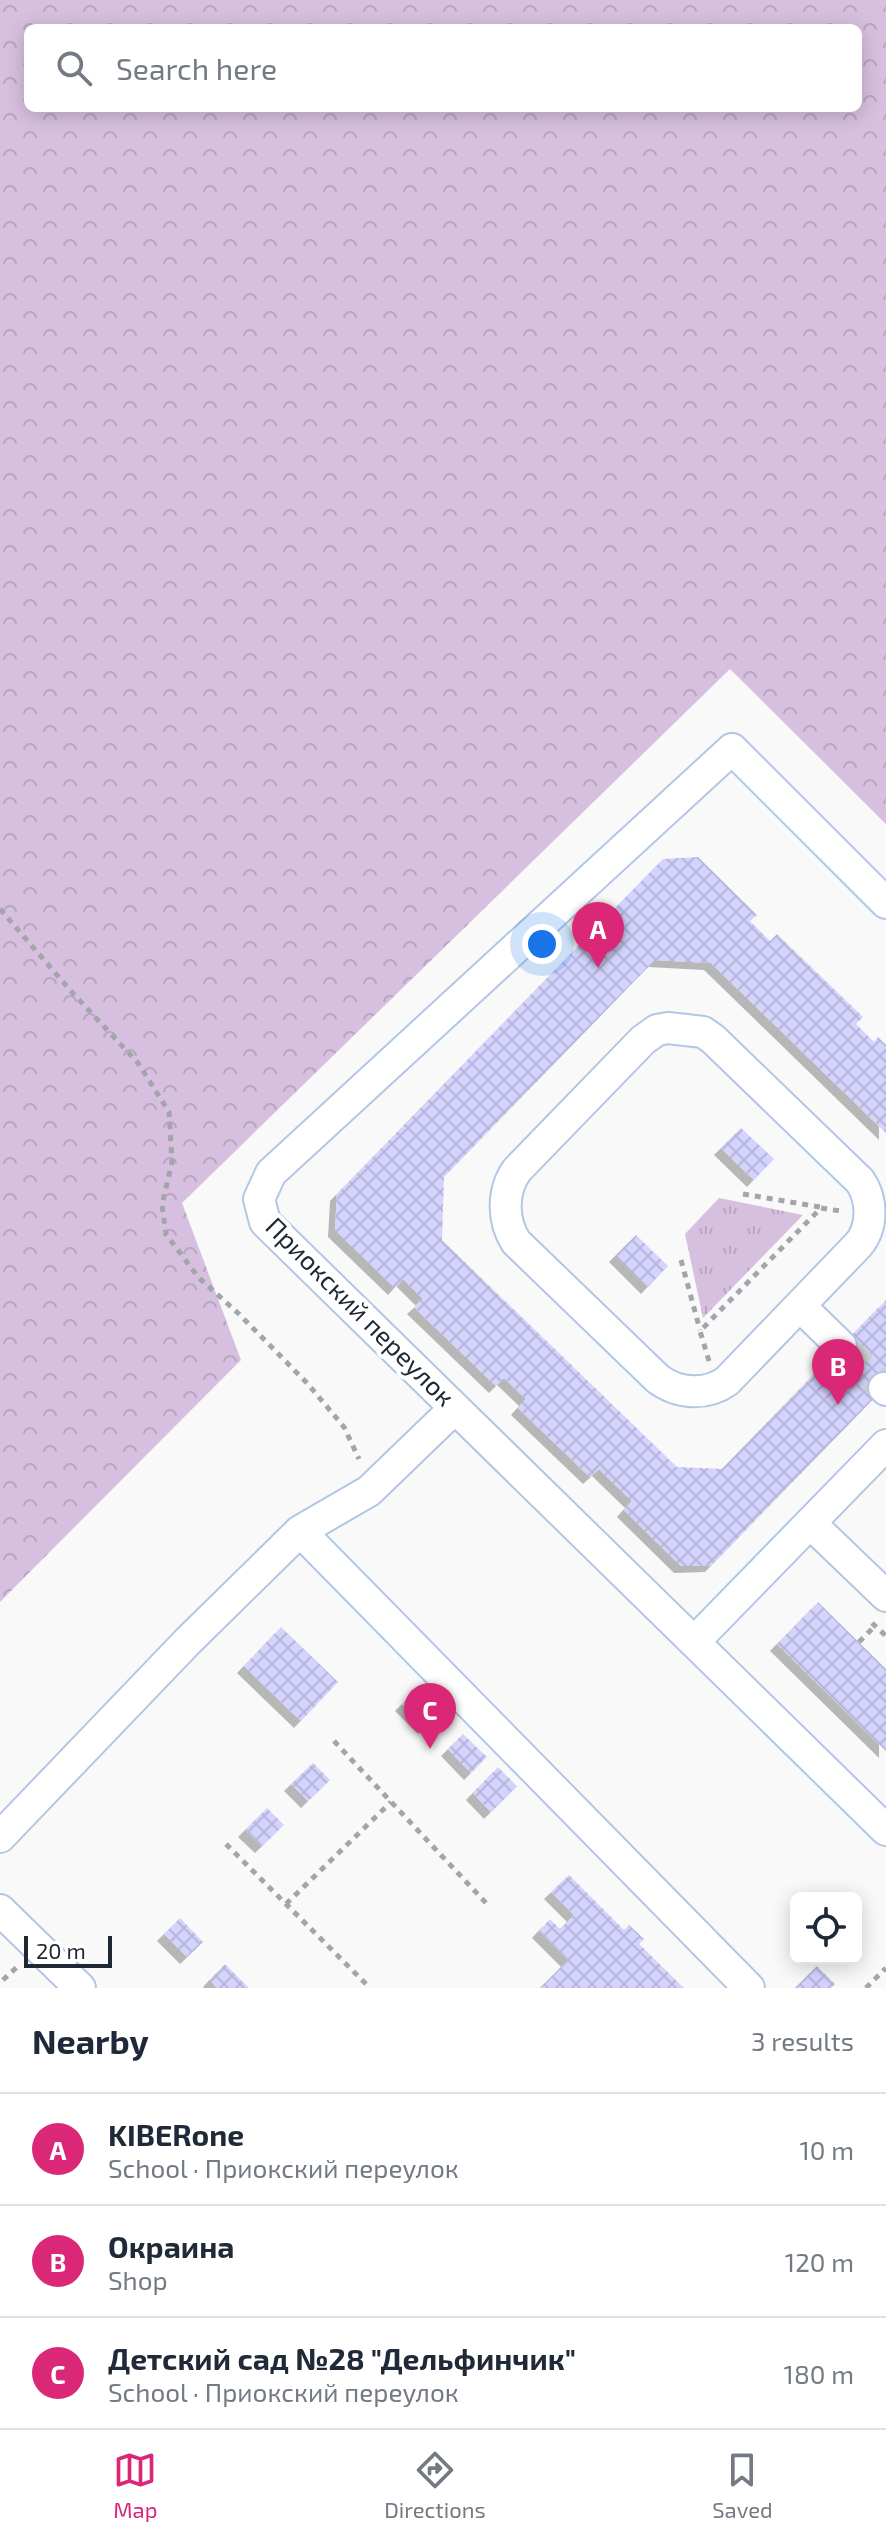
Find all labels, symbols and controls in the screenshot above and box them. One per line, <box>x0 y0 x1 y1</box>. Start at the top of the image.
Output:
search box <box>24 24 862 112</box>
icon: search <box>52 46 96 90</box>
text: Search here <box>116 50 277 86</box>
pin: A <box>572 902 624 968</box>
your location <box>522 924 562 964</box>
street label: Приокский переулок <box>260 1210 462 1412</box>
pin: B <box>812 1339 864 1405</box>
pin: C <box>404 1683 456 1749</box>
map controls <box>790 1892 862 1964</box>
button: locate <box>790 1892 862 1964</box>
scale bar <box>24 1932 112 1968</box>
text: 20 m <box>36 1937 86 1963</box>
text: Nearby <box>32 2020 149 2061</box>
text: 3 results <box>751 2025 854 2056</box>
text: KIBERone <box>108 2116 244 2152</box>
text: A <box>50 2134 66 2165</box>
text: 10 m <box>799 2134 854 2165</box>
text: School · Приокский переулок <box>108 2152 459 2183</box>
text: Окраина <box>108 2228 235 2264</box>
text: B <box>50 2246 66 2277</box>
text: 120 m <box>785 2246 854 2277</box>
text: Shop <box>108 2264 168 2295</box>
text: Детский сад №28 "Дельфинчик" <box>108 2340 576 2376</box>
text: C <box>50 2358 66 2389</box>
text: 180 m <box>784 2358 854 2389</box>
text: School · Приокский переулок <box>108 2376 459 2407</box>
tab: Map <box>113 2448 157 2522</box>
tab: Directions <box>384 2448 486 2522</box>
tab: Saved <box>712 2448 773 2522</box>

